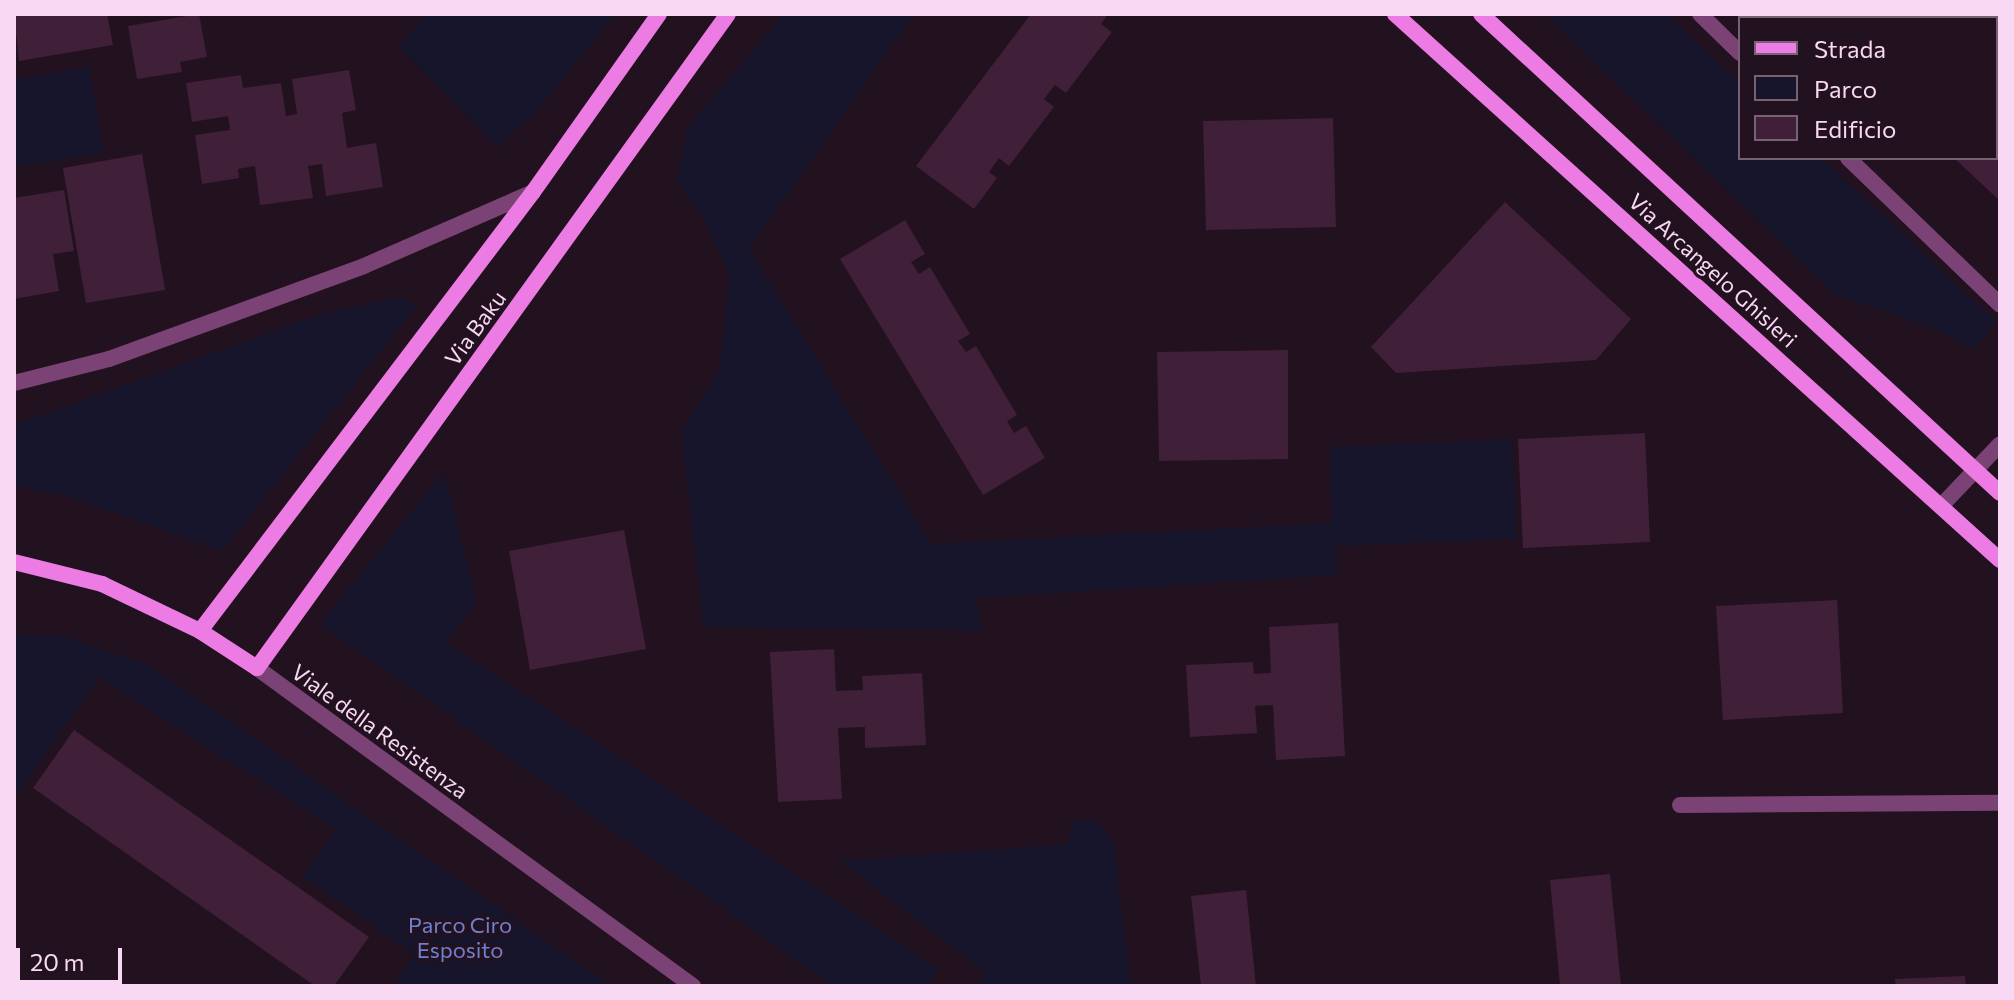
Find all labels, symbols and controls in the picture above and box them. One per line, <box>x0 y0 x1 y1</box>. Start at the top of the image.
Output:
legend <box>1738 16 1998 160</box>
text: Strada <box>1814 34 1886 63</box>
text: Parco <box>1814 74 1877 103</box>
text: Edificio <box>1814 114 1896 143</box>
street label: Via Arcangelo Ghisleri <box>1623 187 1803 353</box>
street label: Via Baku <box>439 285 511 371</box>
street label: Viale della Resistenza <box>287 658 473 804</box>
park label: Parco Ciro Esposito <box>408 911 512 962</box>
scale bar <box>20 932 126 982</box>
text: 20 m <box>30 947 84 976</box>

